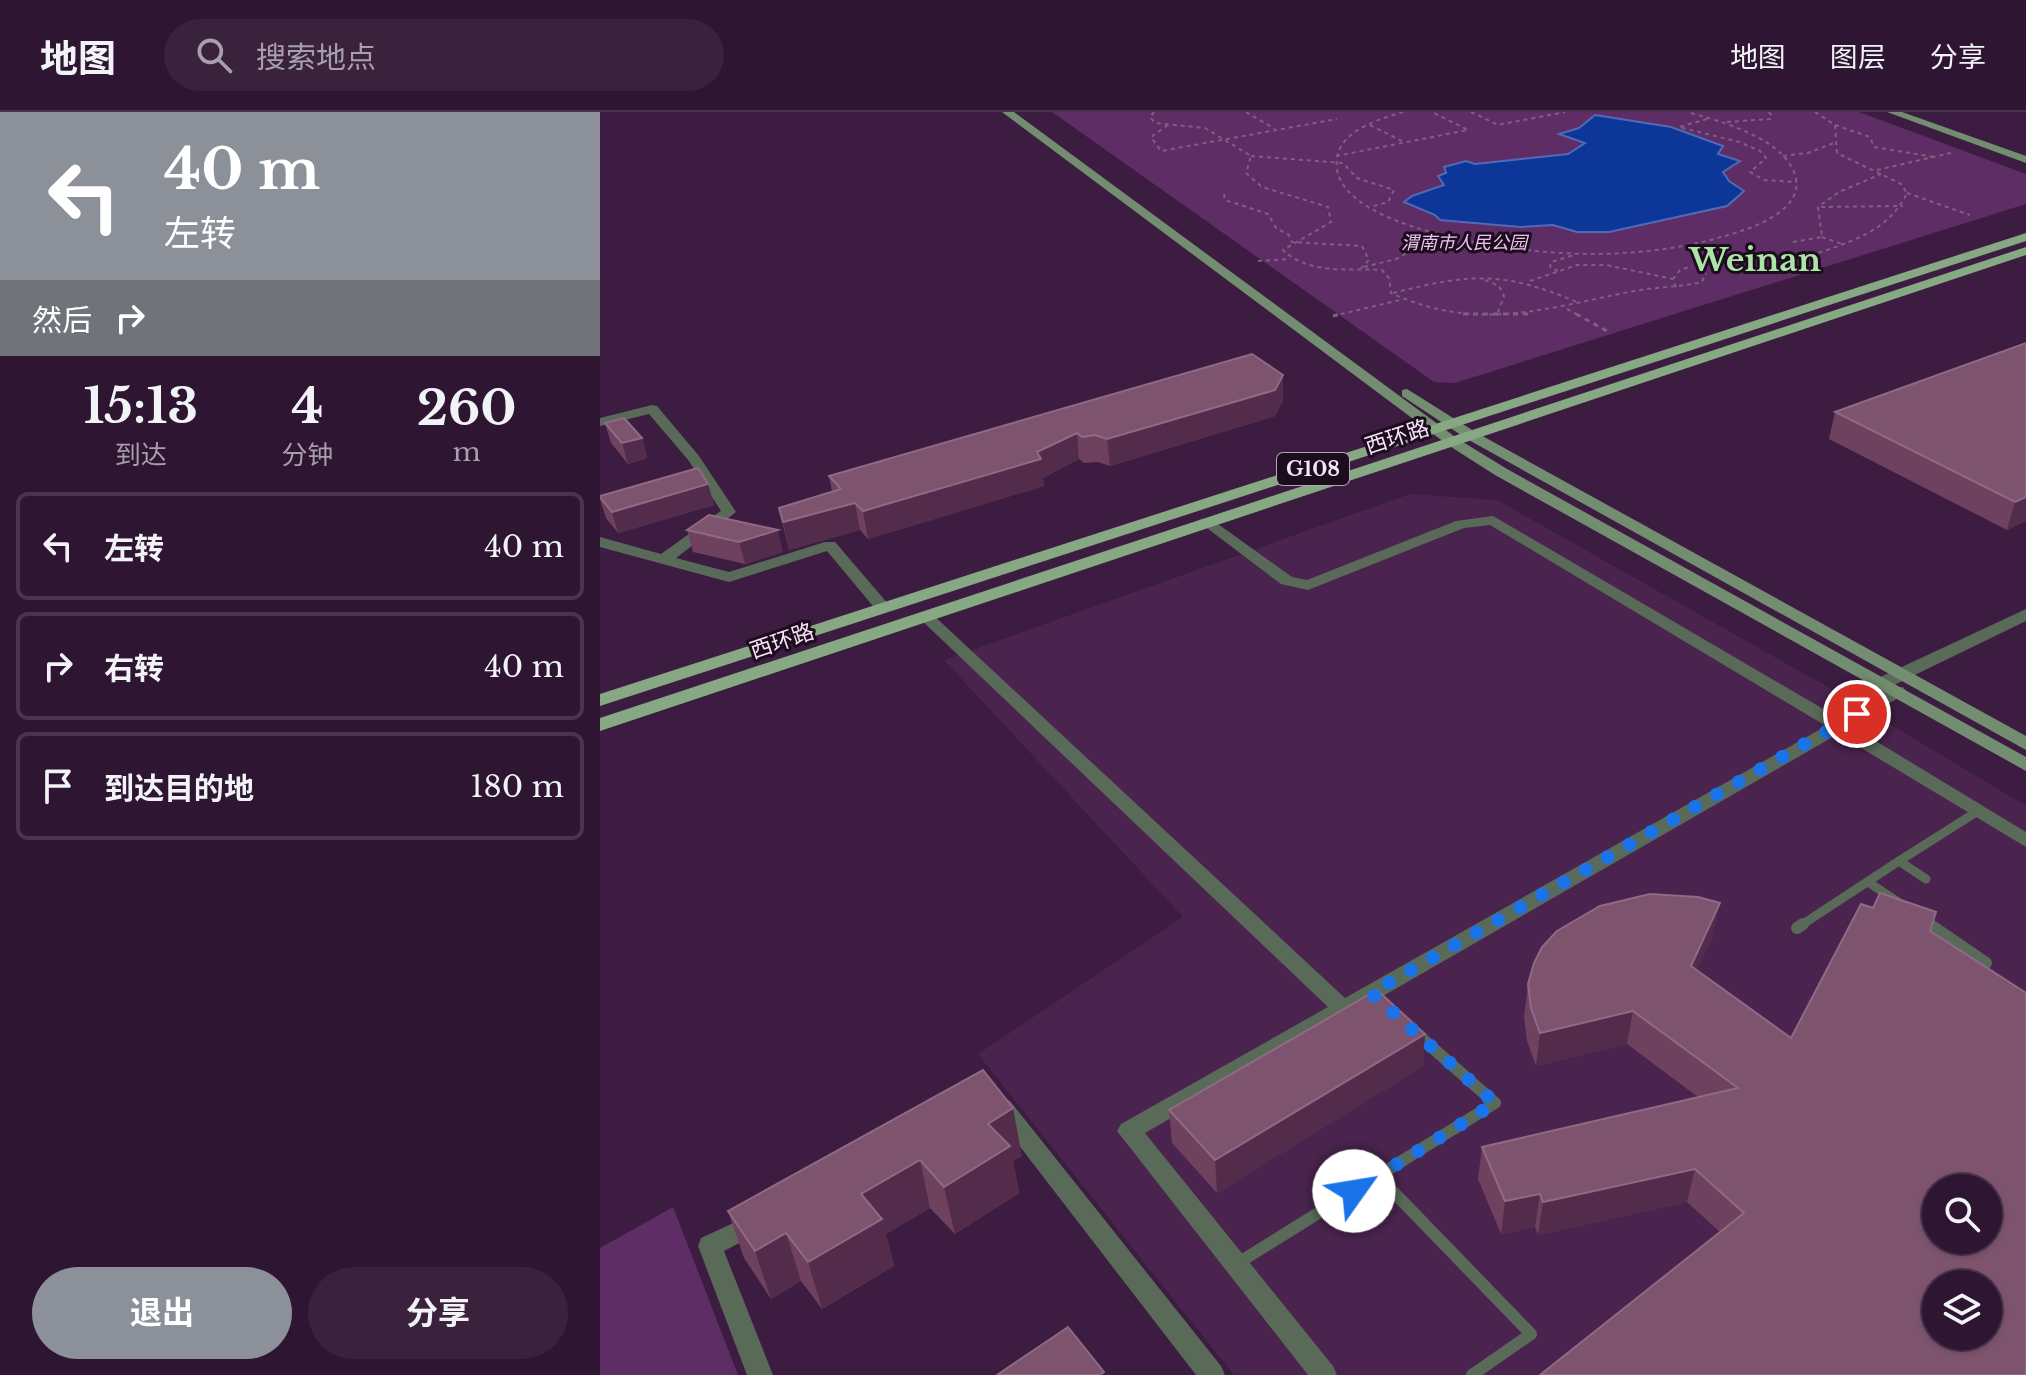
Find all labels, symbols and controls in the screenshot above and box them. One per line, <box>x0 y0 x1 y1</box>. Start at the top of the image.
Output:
search box <box>164 19 724 91</box>
icon: search <box>192 33 236 77</box>
text: 地图 <box>40 35 116 82</box>
text: 搜索地点 <box>256 39 376 76</box>
text: 地图 <box>1730 40 1786 75</box>
text: 图层 <box>1830 40 1886 75</box>
text: 分享 <box>1930 40 1986 75</box>
text: 40 m <box>164 135 320 204</box>
icon: left <box>32 144 136 248</box>
text: 左转 <box>164 211 236 256</box>
park label: 渭南市人民公园 <box>1401 232 1530 254</box>
district label: Weinan <box>1688 240 1821 280</box>
icon: right <box>108 296 152 340</box>
text: 然后 <box>32 302 92 339</box>
text: 15:13 <box>83 376 198 436</box>
text: 4 <box>291 376 323 436</box>
text: 260 <box>417 378 517 438</box>
street label: 西环路 <box>1361 414 1433 460</box>
text: m <box>453 436 481 468</box>
text: 到达 <box>115 439 167 471</box>
text: 分钟 <box>281 439 333 471</box>
road number: G108 <box>1277 453 1349 485</box>
icon: left <box>36 524 80 568</box>
text: 40 m <box>484 528 564 565</box>
text: 左转 <box>104 530 164 567</box>
street label: 西环路 <box>746 617 818 665</box>
icon: right <box>36 644 80 688</box>
text: 40 m <box>484 648 564 685</box>
text: 右转 <box>104 650 164 687</box>
pin <box>1823 680 1891 748</box>
icon: arrive <box>1835 692 1879 736</box>
icon: arrive <box>36 764 80 808</box>
text: 180 m <box>470 768 564 805</box>
text: 到达目的地 <box>104 770 254 807</box>
position arrow <box>1312 1149 1396 1233</box>
map controls <box>1922 1174 2002 1350</box>
button: search <box>1922 1174 2002 1254</box>
button: 退出 <box>32 1267 292 1359</box>
button: 分享 <box>308 1267 568 1359</box>
button: layers <box>1922 1270 2002 1350</box>

